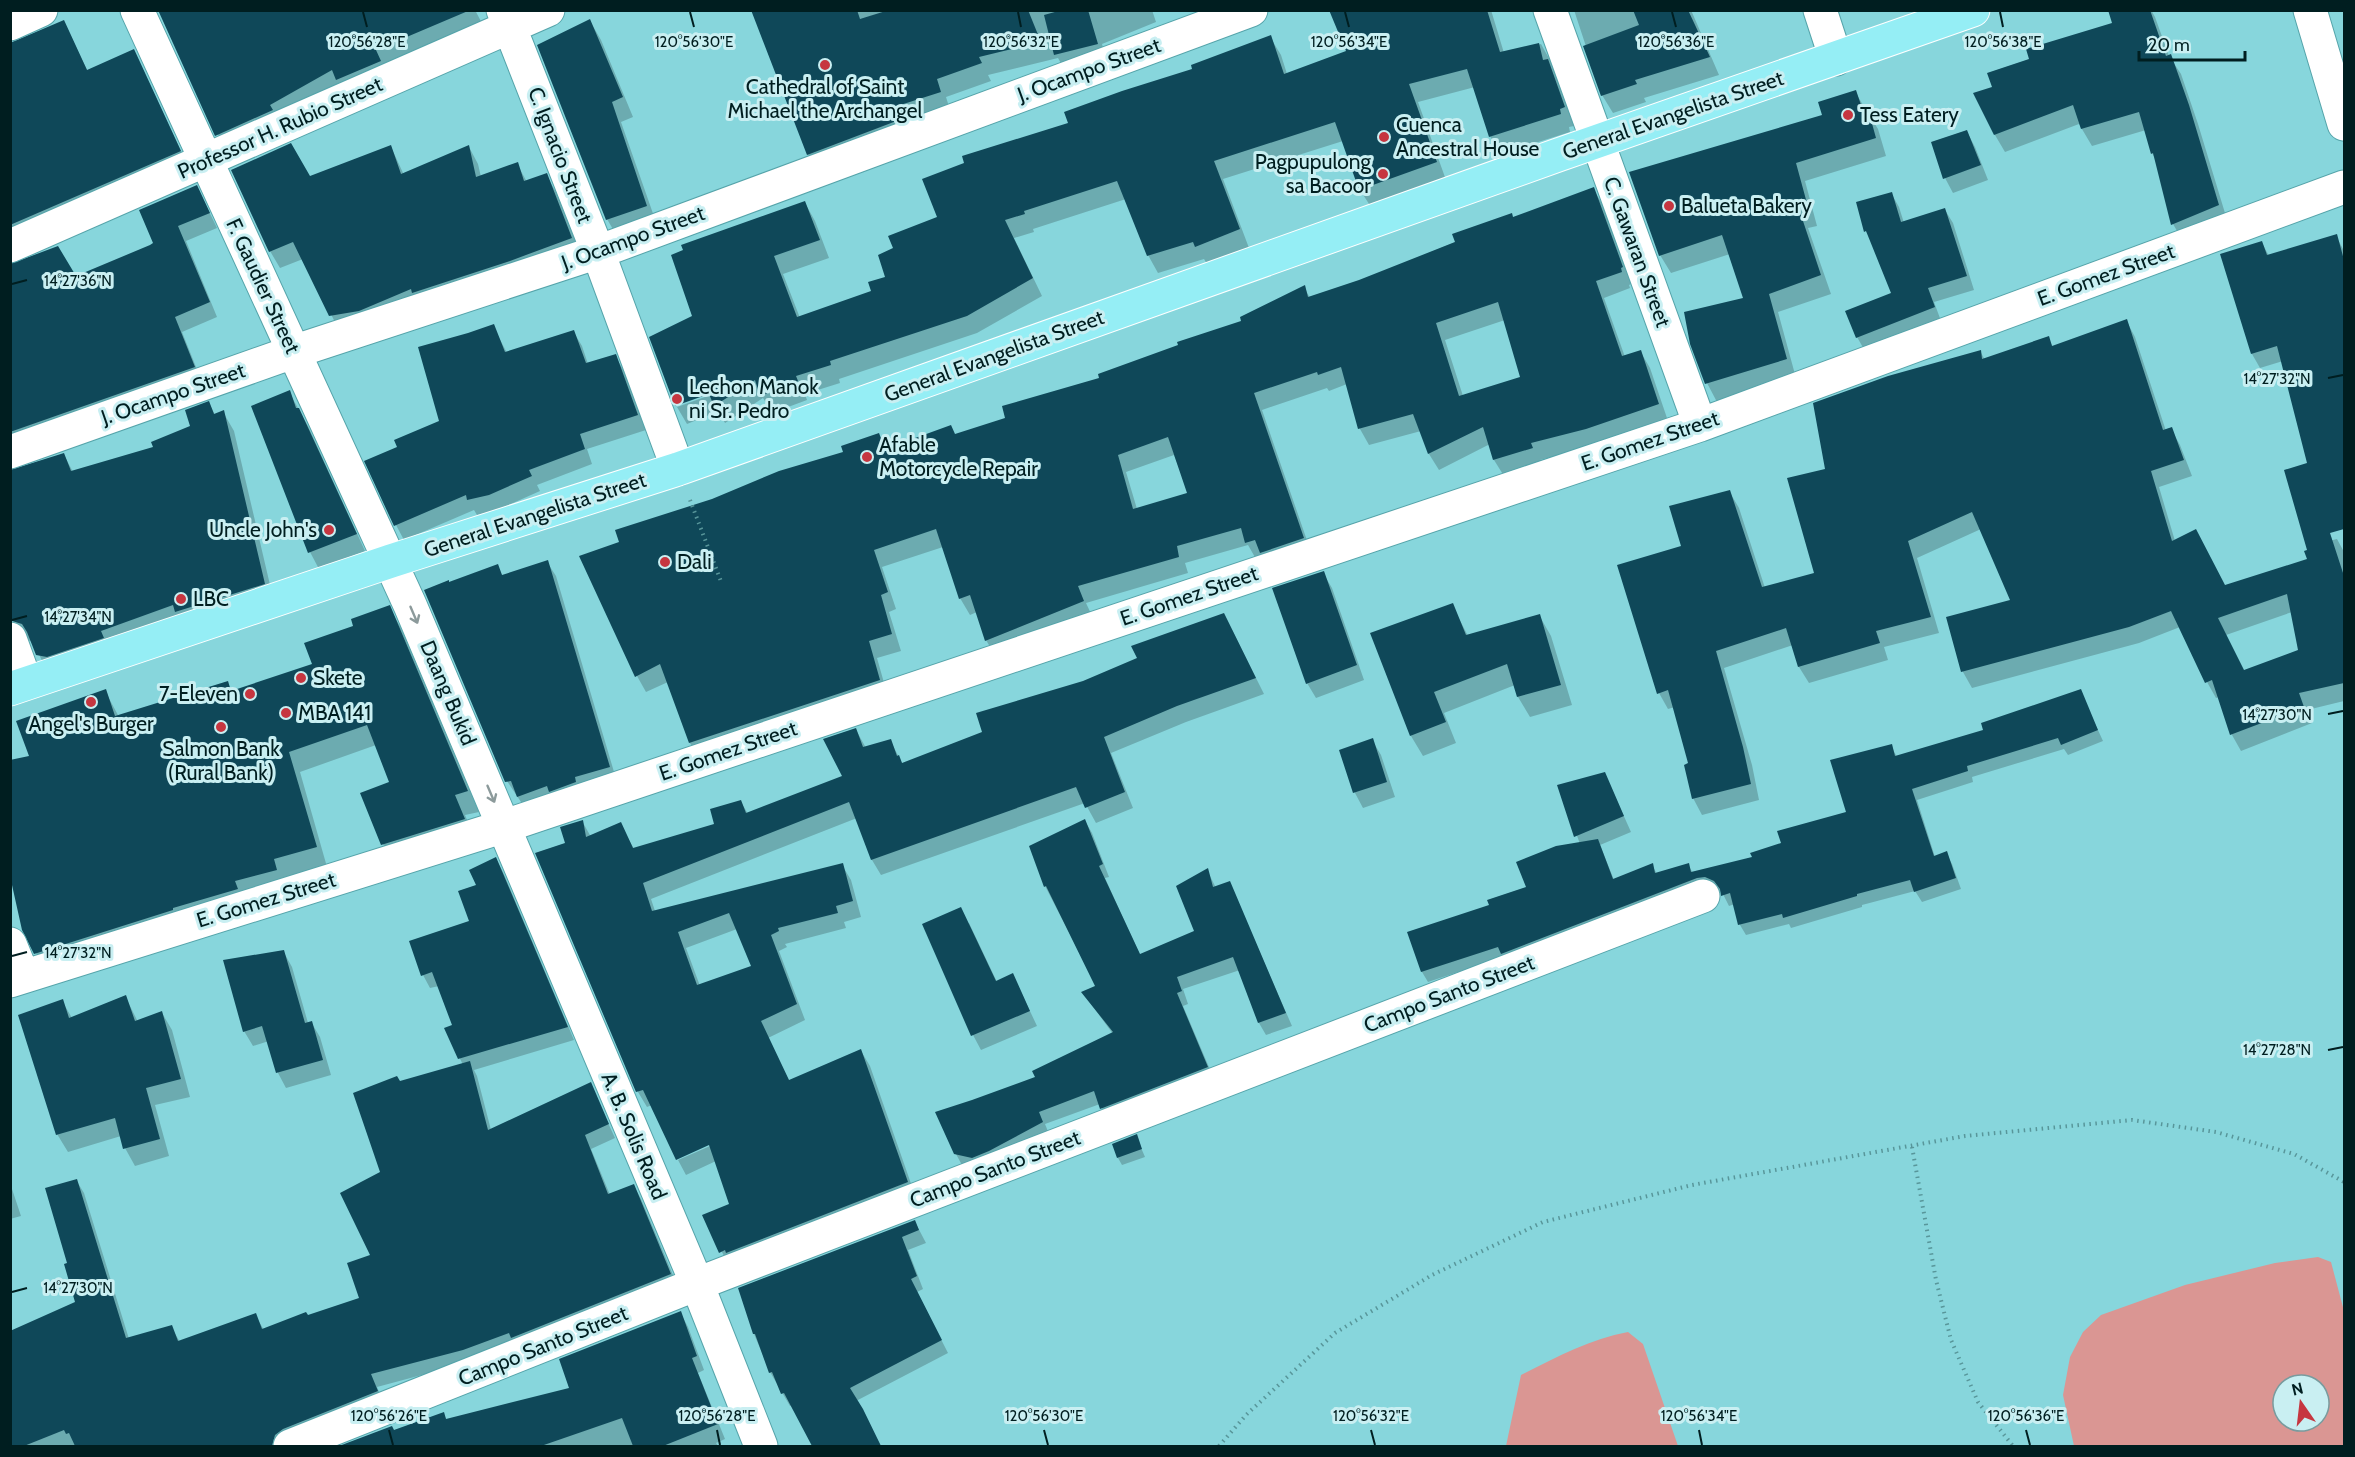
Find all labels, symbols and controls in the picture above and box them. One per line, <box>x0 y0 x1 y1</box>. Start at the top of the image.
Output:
scale bar <box>2139 24 2246 62</box>
street label: J. Ocampo Street <box>1013 32 1164 107</box>
text: 120°56'28"E <box>329 33 405 51</box>
text: 120°56'30"E <box>655 33 733 51</box>
text: 120°56'32"E <box>983 33 1059 51</box>
text: 120°56'34"E <box>1311 33 1387 51</box>
text: 120°56'36"E <box>1638 33 1714 51</box>
text: 120°56'38"E <box>1964 33 2042 51</box>
text: 20 m <box>2148 34 2190 56</box>
marker: Cathedral of Saint Michael the Archangel <box>818 58 832 72</box>
street label: General Evangelista Street <box>1559 65 1787 164</box>
street label: Professor H. Rubio Street <box>174 71 386 184</box>
place label: Cathedral of Saint Michael the Archangel <box>728 74 922 123</box>
street label: C. Ignacio Street <box>523 83 598 226</box>
place label: Tess Eatery <box>1860 102 1959 127</box>
marker: Tess Eatery <box>1841 108 1855 122</box>
place label: Cuenca Ancestral House <box>1396 112 1540 161</box>
marker: Cuenca Ancestral House <box>1377 130 1391 144</box>
place label: Pagpupulong sa Bacoor <box>1255 149 1372 198</box>
marker: Pagpupulong sa Bacoor <box>1376 167 1390 181</box>
street label: C. Gawaran Street <box>1599 173 1676 330</box>
place label: Balueta Bakery <box>1681 193 1812 218</box>
marker: Balueta Bakery <box>1662 199 1676 213</box>
street label: J. Ocampo Street <box>557 200 708 275</box>
street label: F. Gaudier Street <box>221 214 306 357</box>
street label: E. Gomez Street <box>2034 238 2178 311</box>
text: 14°27'36"N <box>44 272 112 290</box>
street label: General Evangelista Street <box>881 304 1107 407</box>
street label: J. Ocampo Street <box>97 357 248 430</box>
text: 14°27'32"N <box>2243 370 2311 388</box>
place label: Lechon Manok ni Sr. Pedro <box>689 374 819 423</box>
marker: Lechon Manok ni Sr. Pedro <box>670 392 684 406</box>
street label: E. Gomez Street <box>1578 405 1722 476</box>
place label: Afable Motorcycle Repair <box>879 432 1038 481</box>
marker: Afable Motorcycle Repair <box>860 450 874 464</box>
street label: General Evangelista Street <box>421 467 649 562</box>
place label: Uncle John's <box>209 517 317 542</box>
marker: Uncle John's <box>322 523 336 537</box>
place label: Dali <box>677 549 712 574</box>
marker: Dali <box>658 555 672 569</box>
street label: E. Gomez Street <box>1117 560 1261 631</box>
place label: LBC <box>193 586 229 611</box>
marker: LBC <box>174 592 188 606</box>
one-way arrow <box>409 605 420 623</box>
text: 14°27'34"N <box>44 608 112 626</box>
street label: Daang Bukid <box>415 637 482 749</box>
place label: Skete <box>313 665 363 690</box>
marker: Skete <box>294 671 308 685</box>
place label: 7-Eleven <box>159 681 238 706</box>
marker: 7-Eleven <box>243 687 257 701</box>
marker: Angel's Burger <box>84 695 98 709</box>
place label: MBA 141 <box>298 700 371 725</box>
marker: MBA 141 <box>279 706 293 720</box>
text: 14°27'30"N <box>2242 706 2312 724</box>
place label: Angel's Burger <box>28 711 154 736</box>
street label: E. Gomez Street <box>656 715 800 786</box>
marker: Salmon Bank (Rural Bank) <box>214 720 228 734</box>
place label: Salmon Bank (Rural Bank) <box>162 736 280 785</box>
one-way arrow <box>486 784 497 802</box>
street label: E. Gomez Street <box>193 867 338 933</box>
text: 14°27'32"N <box>44 944 112 962</box>
street label: Campo Santo Street <box>1360 950 1538 1038</box>
text: 14°27'28"N <box>2243 1041 2311 1059</box>
street label: A. B. Solis Road <box>596 1068 673 1203</box>
street label: Campo Santo Street <box>906 1125 1084 1213</box>
text: 14°27'30"N <box>43 1279 113 1297</box>
street label: Campo Santo Street <box>454 1300 631 1391</box>
north arrow <box>2271 1373 2331 1433</box>
text: N <box>2290 1378 2305 1400</box>
text: 120°56'26"E <box>351 1407 427 1425</box>
text: 120°56'28"E <box>679 1407 755 1425</box>
text: 120°56'30"E <box>1005 1407 1083 1425</box>
text: 120°56'32"E <box>1333 1407 1409 1425</box>
text: 120°56'34"E <box>1661 1407 1737 1425</box>
text: 120°56'36"E <box>1988 1407 2064 1425</box>

